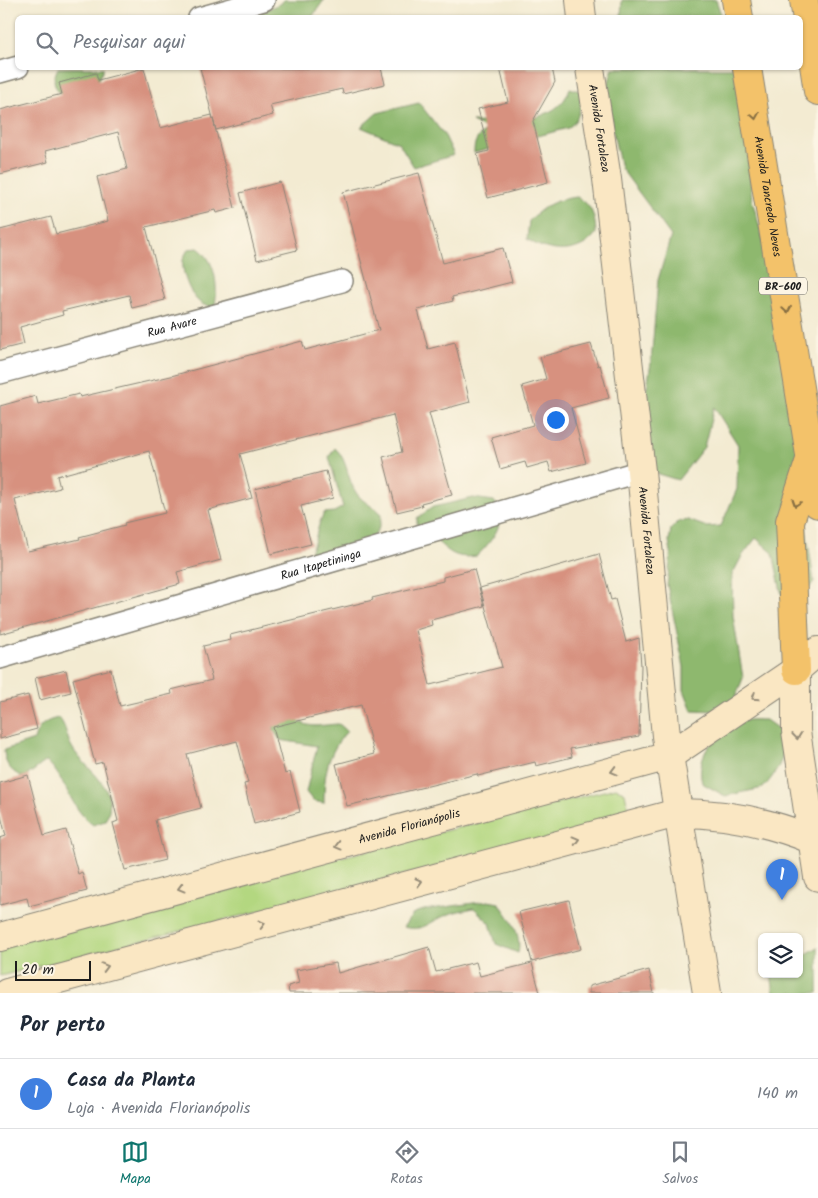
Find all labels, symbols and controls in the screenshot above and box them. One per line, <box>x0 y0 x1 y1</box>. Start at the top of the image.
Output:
search box <box>15 15 803 70</box>
text: Pesquisar aqui <box>73 28 185 58</box>
icon: search <box>33 29 61 57</box>
street label: Avenida Fortaleza <box>583 83 615 174</box>
one-way arrow <box>749 111 759 120</box>
street label: Avenida Tancredo Neves <box>748 135 787 258</box>
road number: BR-600 <box>759 278 807 294</box>
one-way arrow <box>781 307 792 315</box>
street label: Rua Avare <box>145 311 200 343</box>
your location <box>543 407 569 433</box>
street label: Avenida Fortaleza <box>632 485 660 576</box>
one-way arrow <box>792 498 802 507</box>
street label: Rua Itapetininga <box>278 544 364 586</box>
one-way arrow <box>752 691 761 700</box>
one-way arrow <box>791 733 802 741</box>
one-way arrow <box>610 766 618 776</box>
street label: Avenida Florianópolis <box>356 804 462 850</box>
one-way arrow <box>571 835 580 846</box>
one-way arrow <box>335 840 343 850</box>
pin: 1 <box>766 859 798 900</box>
one-way arrow <box>414 878 422 888</box>
one-way arrow <box>177 882 186 893</box>
one-way arrow <box>257 920 265 930</box>
map controls <box>758 933 803 978</box>
button: layers <box>758 933 803 978</box>
scale bar <box>15 958 91 981</box>
text: 20 m <box>22 959 54 981</box>
one-way arrow <box>100 962 108 972</box>
text: Por perto <box>20 1009 105 1042</box>
text: Casa da Planta <box>67 1066 196 1096</box>
text: 1 <box>34 1081 38 1106</box>
text: 140 m <box>757 1081 798 1106</box>
text: Loja · Avenida Florianópolis <box>67 1096 250 1121</box>
tab: Mapa <box>120 1138 151 1190</box>
tab: Rotas <box>390 1138 423 1190</box>
tab: Salvos <box>662 1138 698 1190</box>

